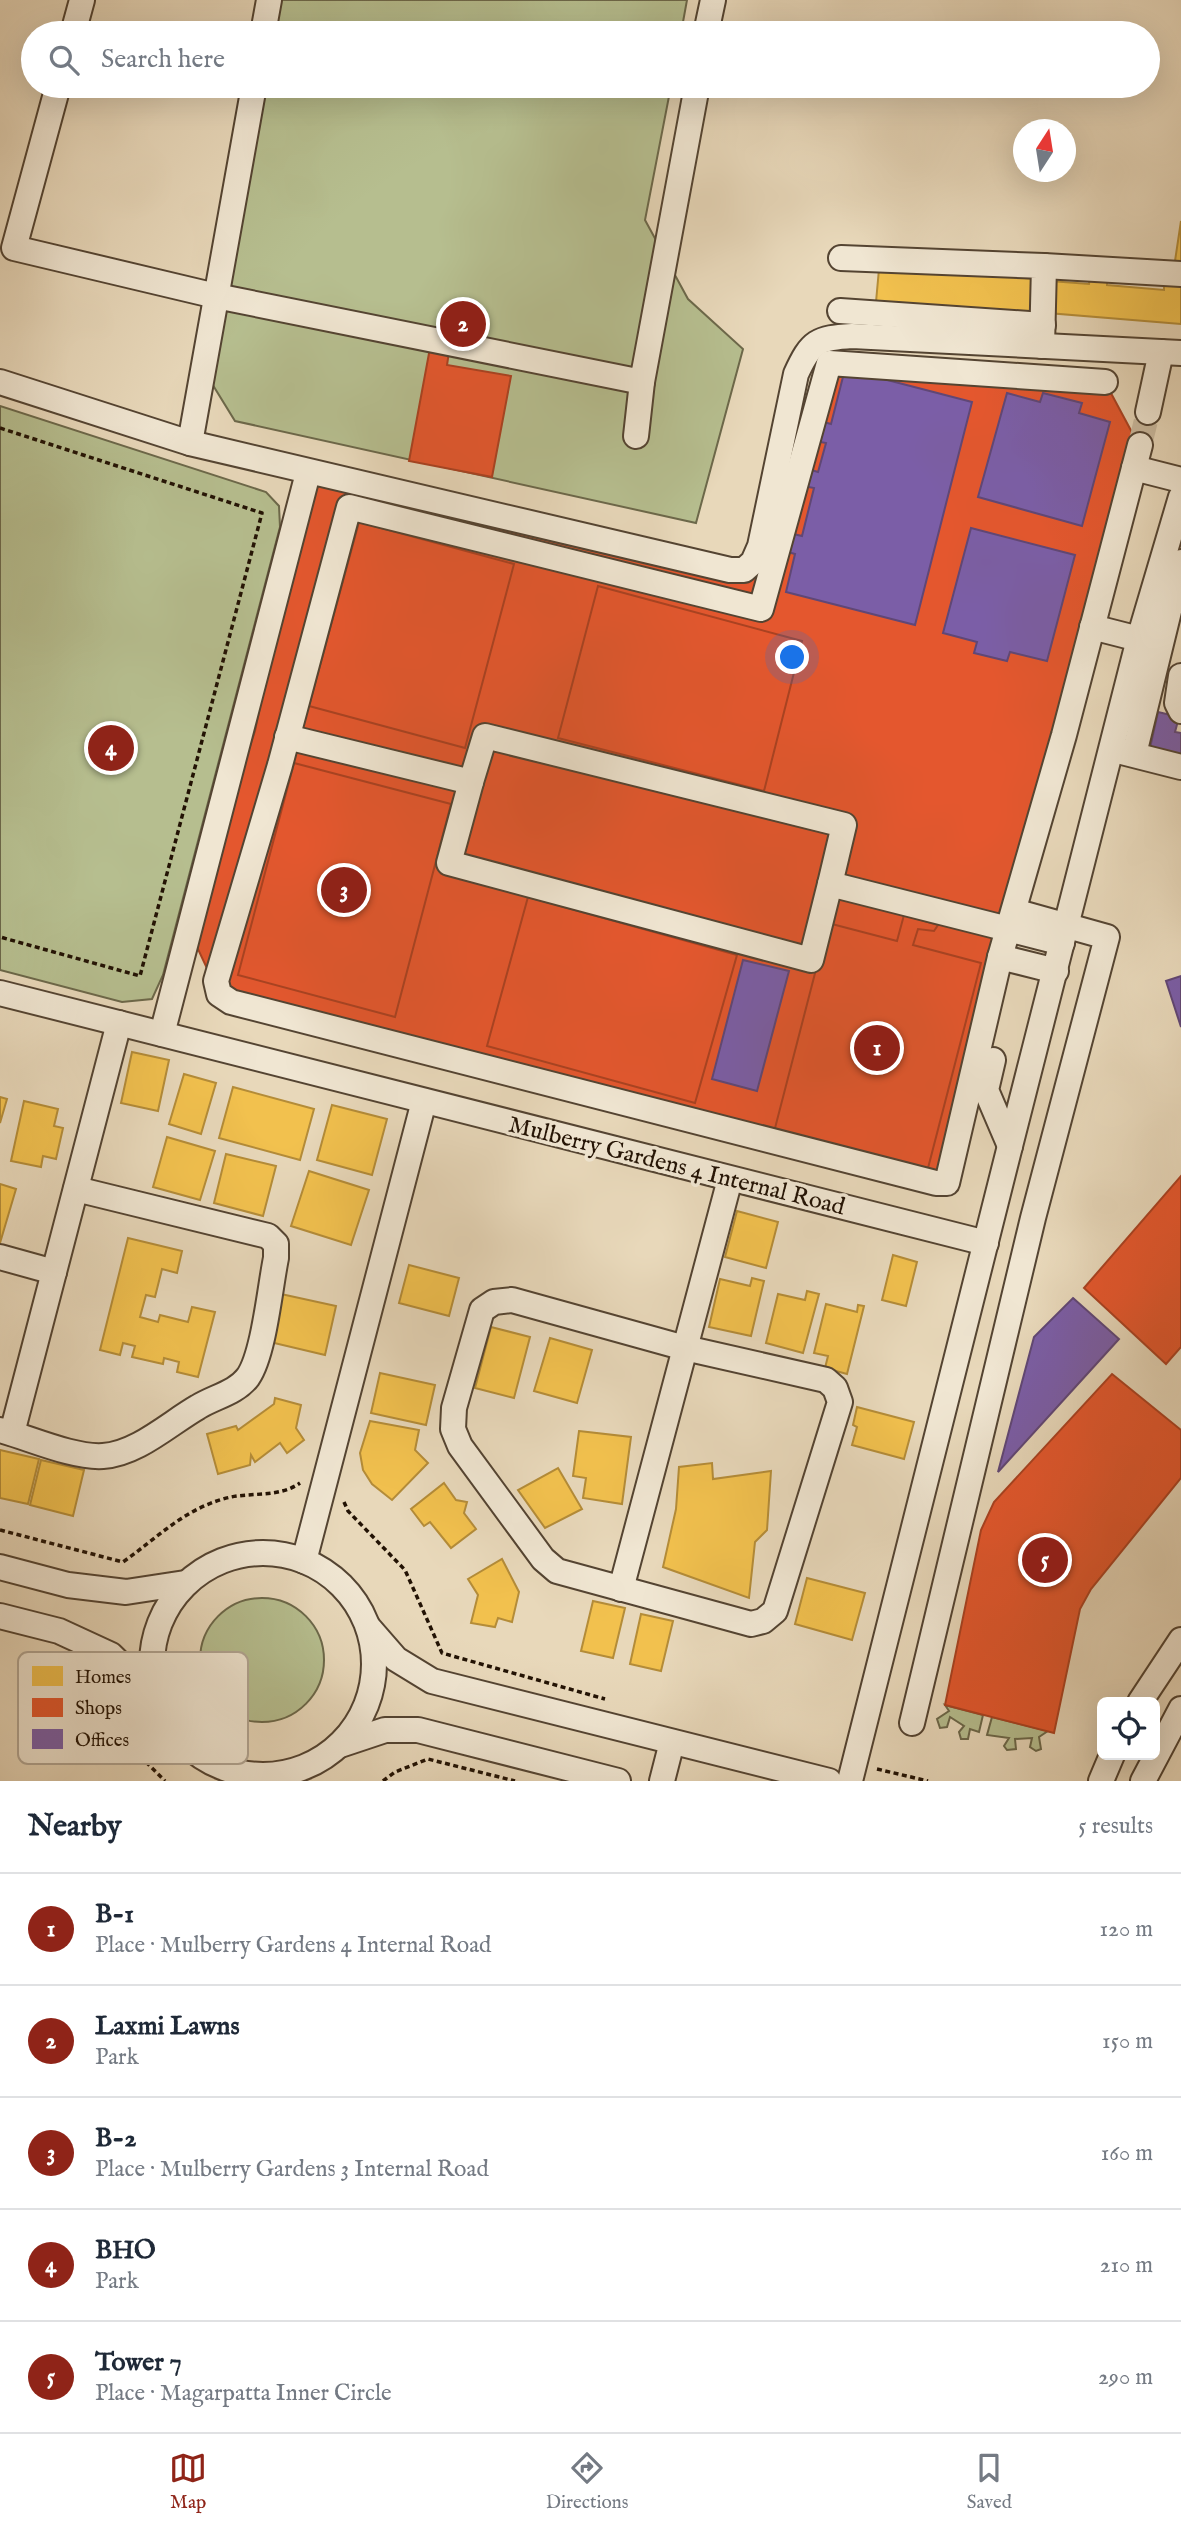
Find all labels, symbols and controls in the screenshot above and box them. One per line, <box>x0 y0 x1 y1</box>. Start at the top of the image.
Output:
search box <box>21 21 1160 98</box>
icon: search <box>45 41 83 79</box>
text: Search here <box>101 43 225 76</box>
north arrow <box>1013 119 1076 182</box>
pin: 2 <box>440 298 486 350</box>
your location <box>775 640 809 674</box>
pin: 4 <box>88 722 134 774</box>
pin: 3 <box>321 864 367 916</box>
pin: 1 <box>854 1022 900 1074</box>
street label: Mulberry Gardens 4 Internal Road <box>505 1110 848 1223</box>
pin: 5 <box>1022 1534 1068 1586</box>
legend <box>18 1652 248 1764</box>
text: Homes <box>75 1666 131 1690</box>
text: Shops <box>75 1697 122 1721</box>
map controls <box>1097 1697 1160 1760</box>
button: locate <box>1097 1697 1160 1760</box>
text: Offices <box>75 1729 129 1753</box>
text: Nearby <box>28 1808 121 1846</box>
text: 5 results <box>1078 1812 1153 1841</box>
text: B-1 <box>95 1898 134 1931</box>
text: 1 <box>47 1915 55 1944</box>
text: 120 m <box>1100 1915 1153 1944</box>
text: Place · Mulberry Gardens 4 Internal Road <box>95 1931 491 1960</box>
text: Laxmi Lawns <box>95 2010 240 2043</box>
text: 2 <box>46 2027 56 2056</box>
text: 150 m <box>1102 2027 1153 2056</box>
text: Park <box>95 2043 139 2072</box>
text: B-2 <box>95 2122 136 2155</box>
text: 3 <box>47 2139 55 2168</box>
text: 160 m <box>1101 2139 1153 2168</box>
text: Place · Mulberry Gardens 3 Internal Road <box>95 2155 489 2184</box>
text: BHO <box>95 2234 156 2267</box>
text: 4 <box>45 2251 57 2280</box>
text: 210 m <box>1100 2251 1153 2280</box>
text: Park <box>95 2267 139 2296</box>
text: Tower 7 <box>95 2346 182 2379</box>
text: 5 <box>47 2363 55 2392</box>
text: 290 m <box>1098 2363 1153 2392</box>
text: Place · Magarpatta Inner Circle <box>95 2379 392 2408</box>
tab: Map <box>169 2449 207 2515</box>
tab: Directions <box>546 2449 628 2515</box>
tab: Saved <box>967 2449 1012 2515</box>

